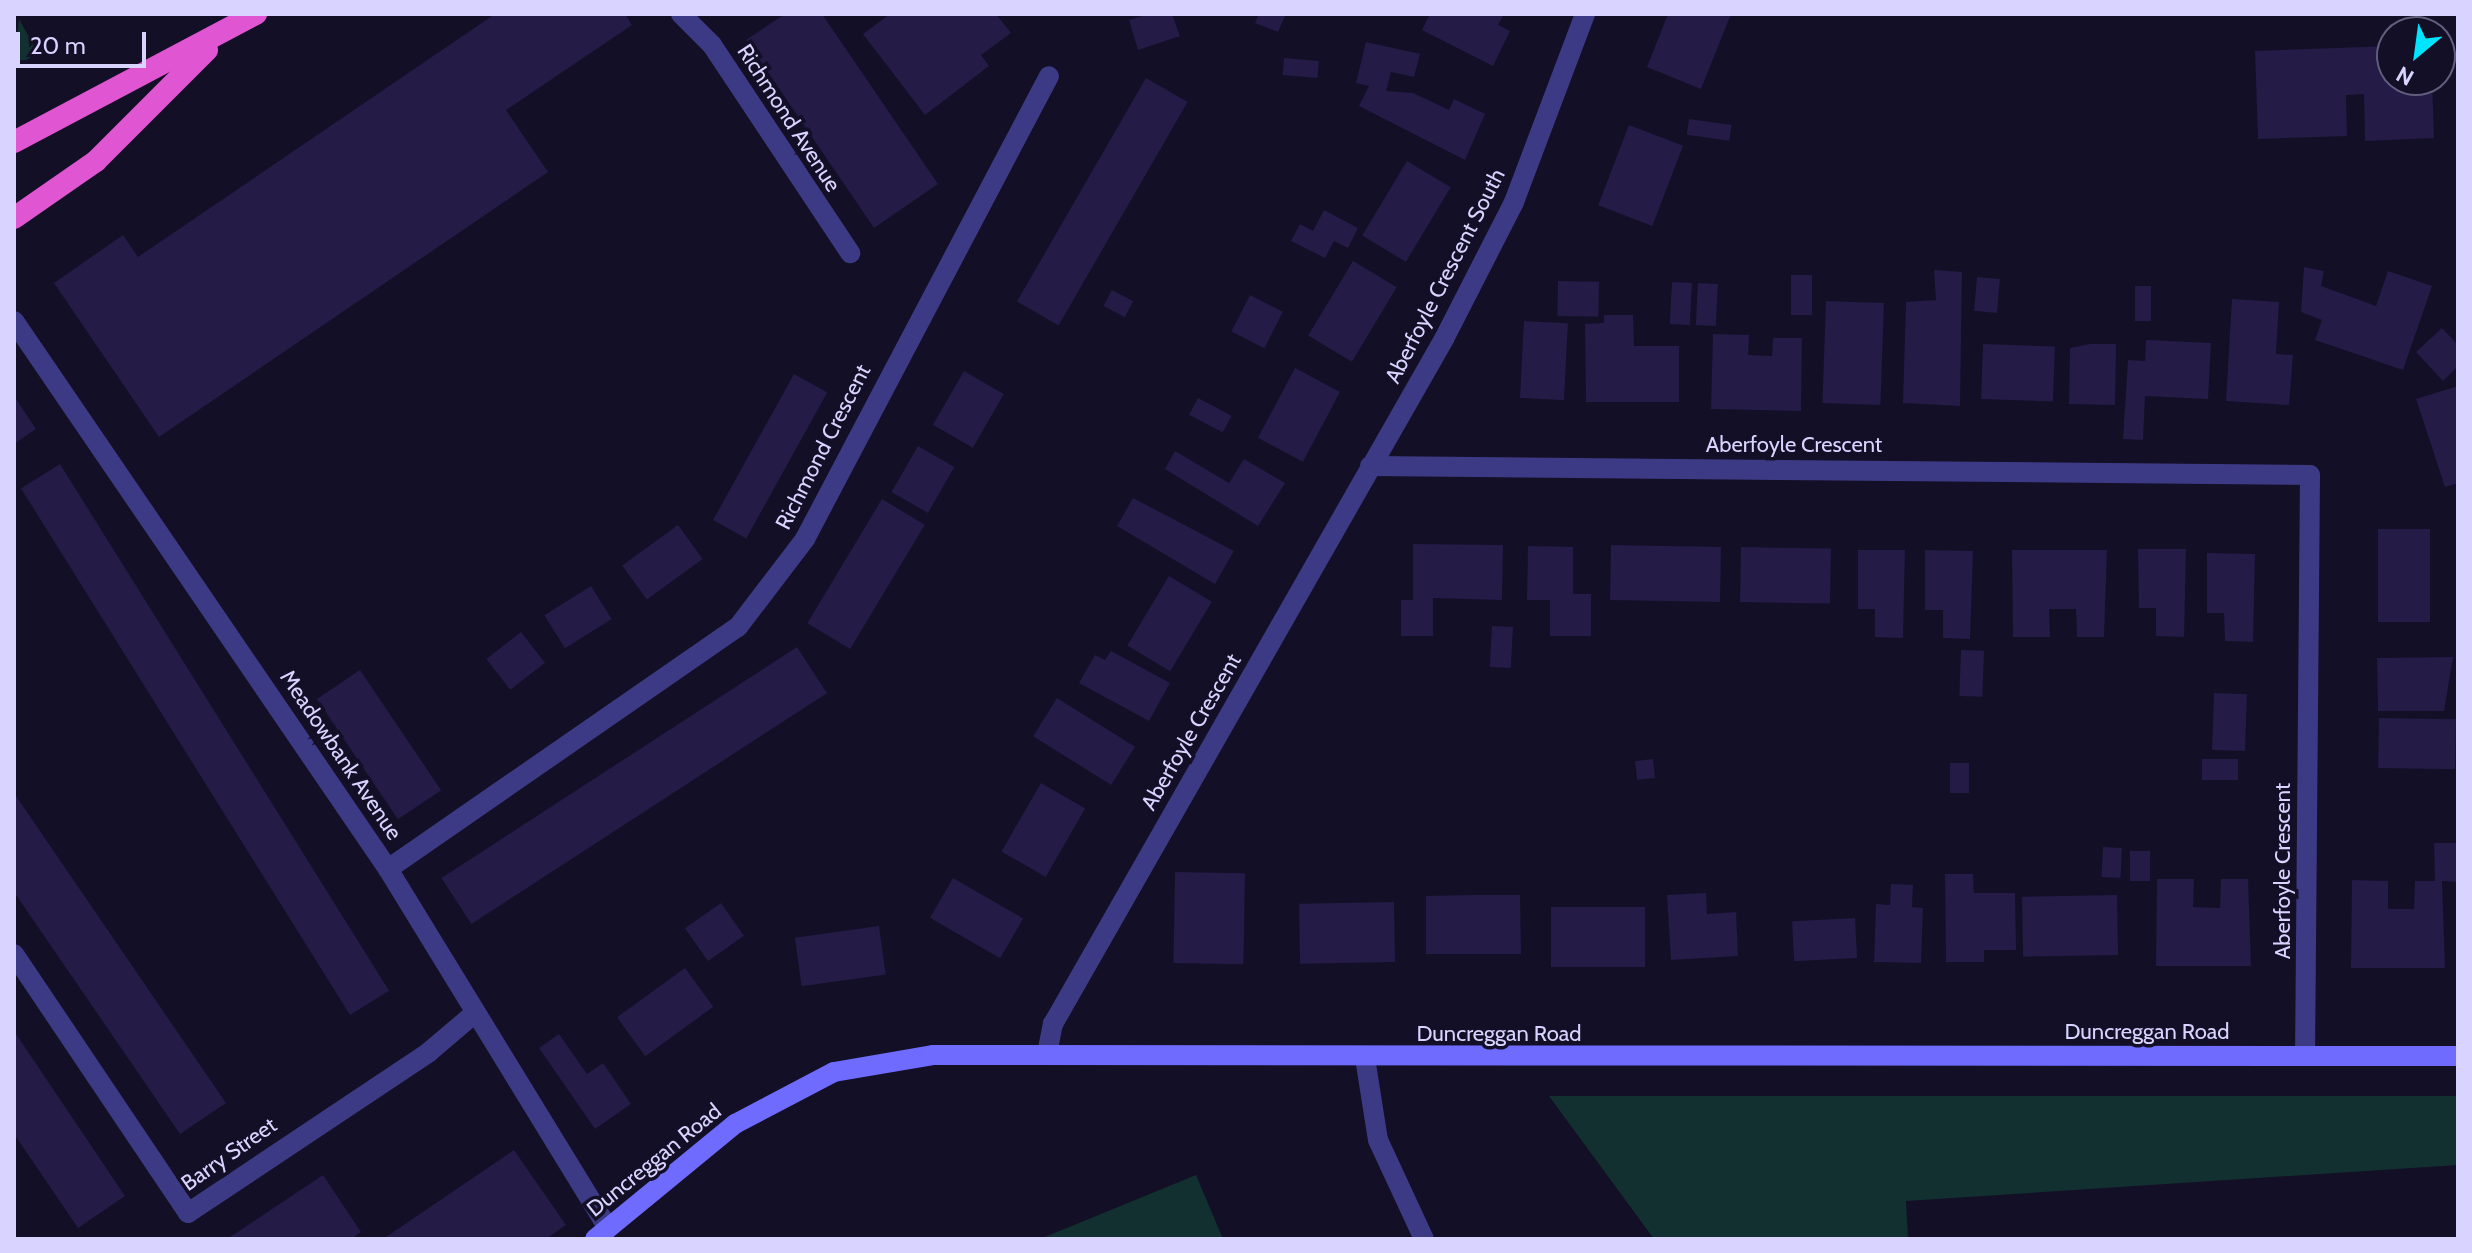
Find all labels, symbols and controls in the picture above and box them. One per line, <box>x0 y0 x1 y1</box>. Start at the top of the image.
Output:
scale bar <box>20 16 150 66</box>
north arrow <box>2376 16 2456 96</box>
text: 20 m <box>30 31 86 60</box>
street label: Richmond Avenue <box>732 39 846 197</box>
text: N <box>2392 60 2418 91</box>
street label: Aberfoyle Crescent South <box>1379 164 1511 388</box>
street label: Richmond Crescent <box>770 360 876 534</box>
street label: Aberfoyle Crescent <box>1706 432 1882 458</box>
street label: Aberfoyle Crescent <box>1135 649 1247 815</box>
street label: Meadowbank Avenue <box>274 665 408 845</box>
street label: Aberfoyle Crescent <box>2270 783 2296 959</box>
street label: Duncreggan Road <box>2064 1019 2230 1045</box>
street label: Duncreggan Road <box>1416 1021 1582 1047</box>
street label: Duncreggan Road <box>582 1098 726 1222</box>
street label: Barry Street <box>176 1112 282 1196</box>

